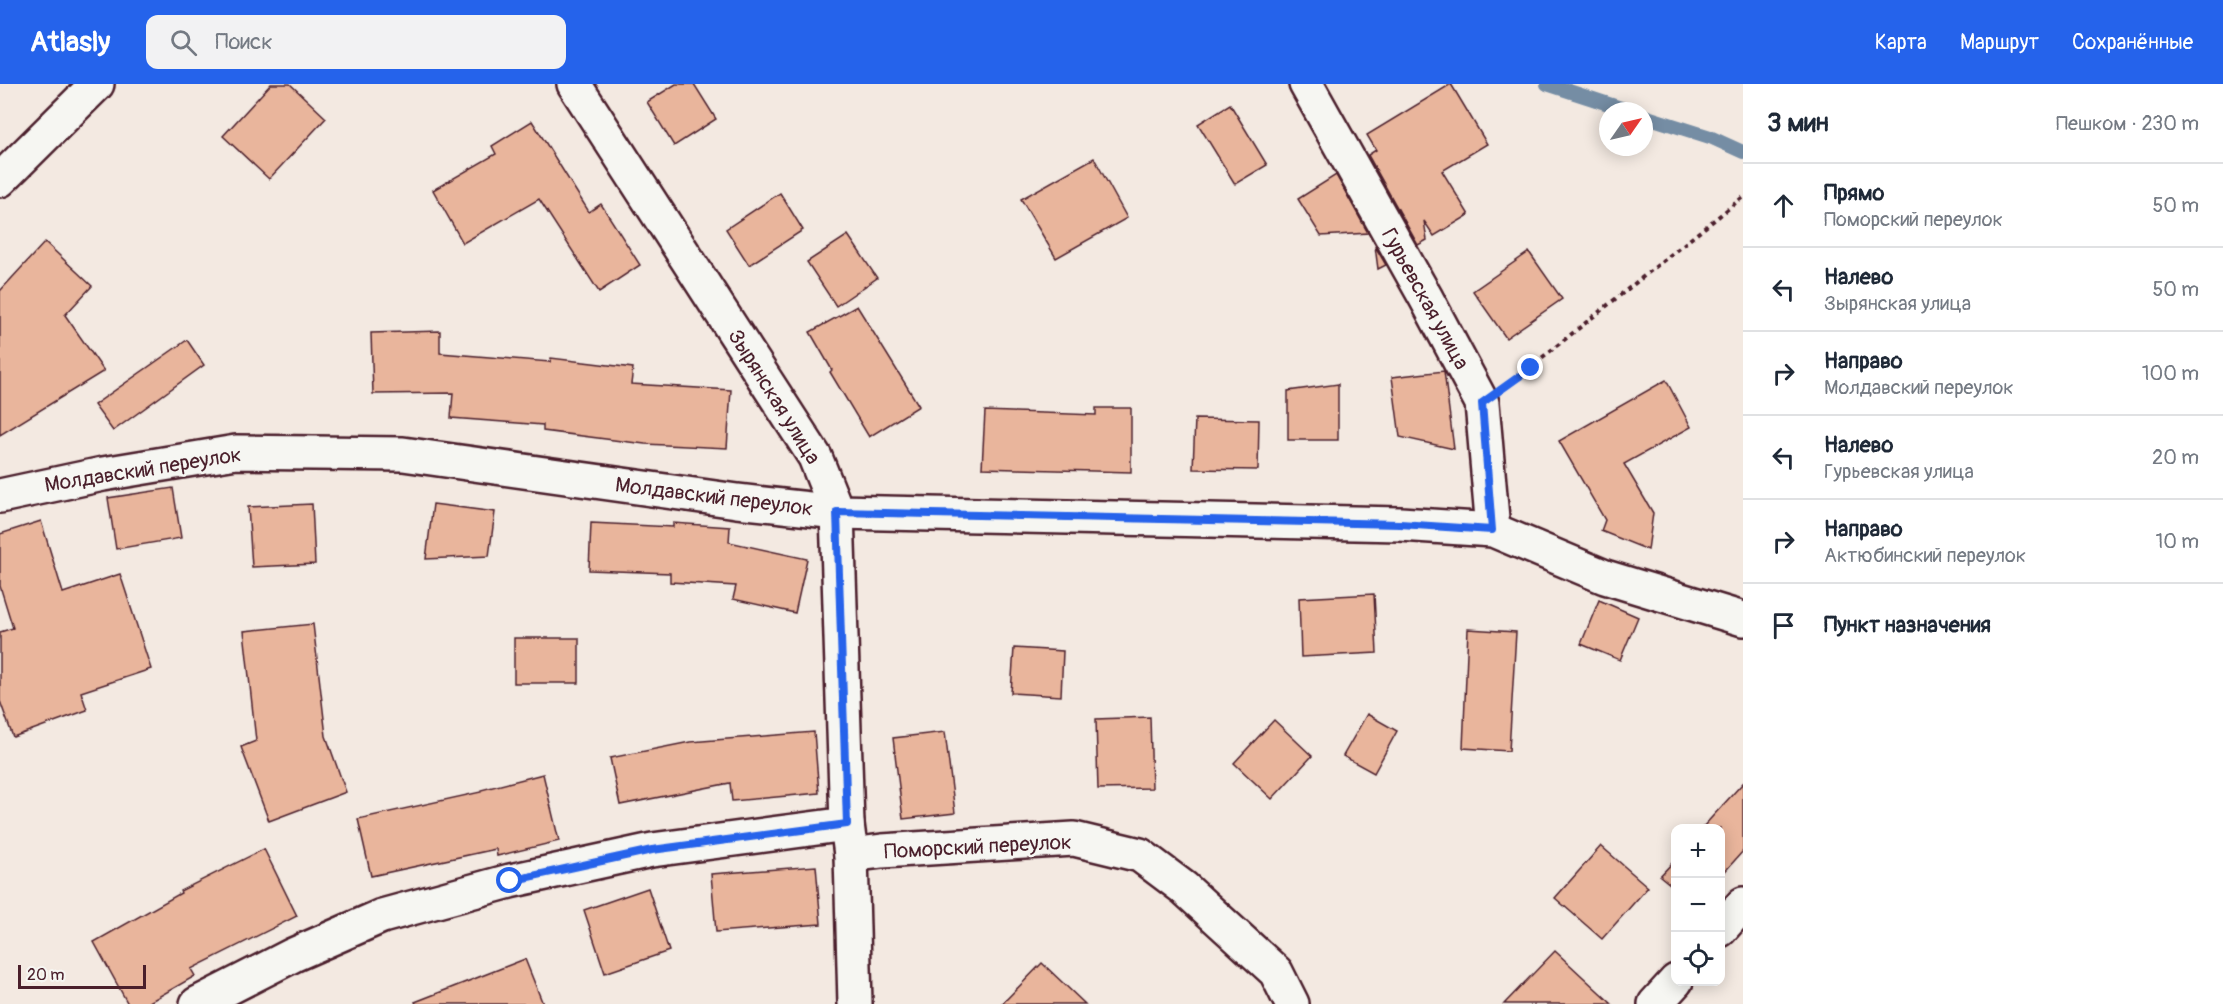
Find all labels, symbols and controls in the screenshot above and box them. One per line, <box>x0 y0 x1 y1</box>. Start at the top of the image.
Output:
search box <box>146 15 566 69</box>
text: Atlasly <box>30 25 110 60</box>
icon: search <box>167 26 200 59</box>
text: Поиск <box>215 28 273 56</box>
text: Карта <box>1875 29 1927 56</box>
text: Маршрут <box>1960 29 2039 56</box>
text: Сохранённые <box>2072 29 2193 56</box>
north arrow <box>1599 102 1653 156</box>
text: 3 мин <box>1767 107 1829 139</box>
text: Пешком · 230 m <box>2056 111 2199 136</box>
text: Прямо <box>1824 179 1884 207</box>
icon: ahead <box>1767 189 1800 222</box>
text: 50 m <box>2152 193 2199 218</box>
text: Поморский переулок <box>1824 207 2003 232</box>
street label: Гурьевская улица <box>1375 224 1475 374</box>
text: Налево <box>1824 263 1893 291</box>
icon: left <box>1767 273 1800 306</box>
text: 50 m <box>2152 277 2199 302</box>
text: Зырянская улица <box>1824 291 1971 316</box>
street label: Зырянская улица <box>722 324 826 470</box>
text: Направо <box>1824 347 1903 375</box>
route end <box>1517 354 1543 380</box>
icon: right <box>1767 357 1800 390</box>
text: 100 m <box>2142 361 2199 386</box>
text: Молдавский переулок <box>1824 375 2014 400</box>
text: Налево <box>1824 431 1893 459</box>
street label: Молдавский переулок <box>43 441 244 499</box>
icon: left <box>1767 441 1800 474</box>
text: 20 m <box>2152 445 2199 470</box>
text: Гурьевская улица <box>1824 459 1974 484</box>
street label: Молдавский переулок <box>614 471 815 523</box>
text: Направо <box>1824 515 1903 543</box>
icon: right <box>1767 525 1800 558</box>
text: 10 m <box>2155 529 2199 554</box>
text: Актюбинский переулок <box>1824 543 2026 568</box>
icon: arrive <box>1767 609 1800 642</box>
text: Пункт назначения <box>1824 611 1991 639</box>
map controls <box>1671 824 1725 986</box>
button: + <box>1671 824 1725 878</box>
street label: Поморский переулок <box>884 829 1073 865</box>
route start <box>496 867 522 893</box>
button: − <box>1671 878 1725 932</box>
button: locate <box>1671 932 1725 986</box>
scale bar <box>18 962 146 990</box>
text: 20 m <box>27 965 65 985</box>

